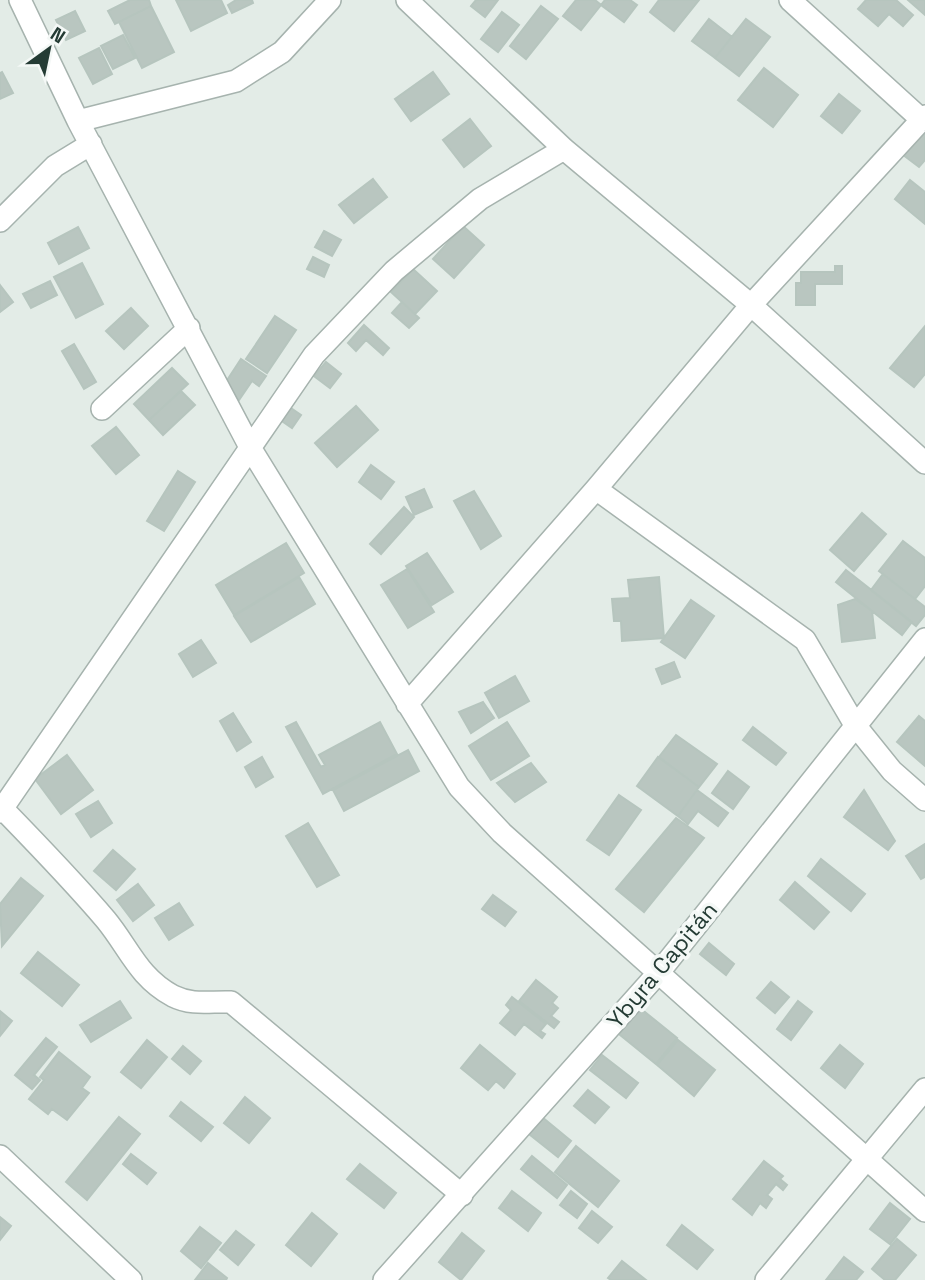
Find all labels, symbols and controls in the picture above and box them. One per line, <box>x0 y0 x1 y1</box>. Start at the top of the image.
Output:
north arrow <box>14 14 84 84</box>
text: N <box>46 21 70 49</box>
street label: Ybyra Capitán <box>600 895 724 1035</box>

